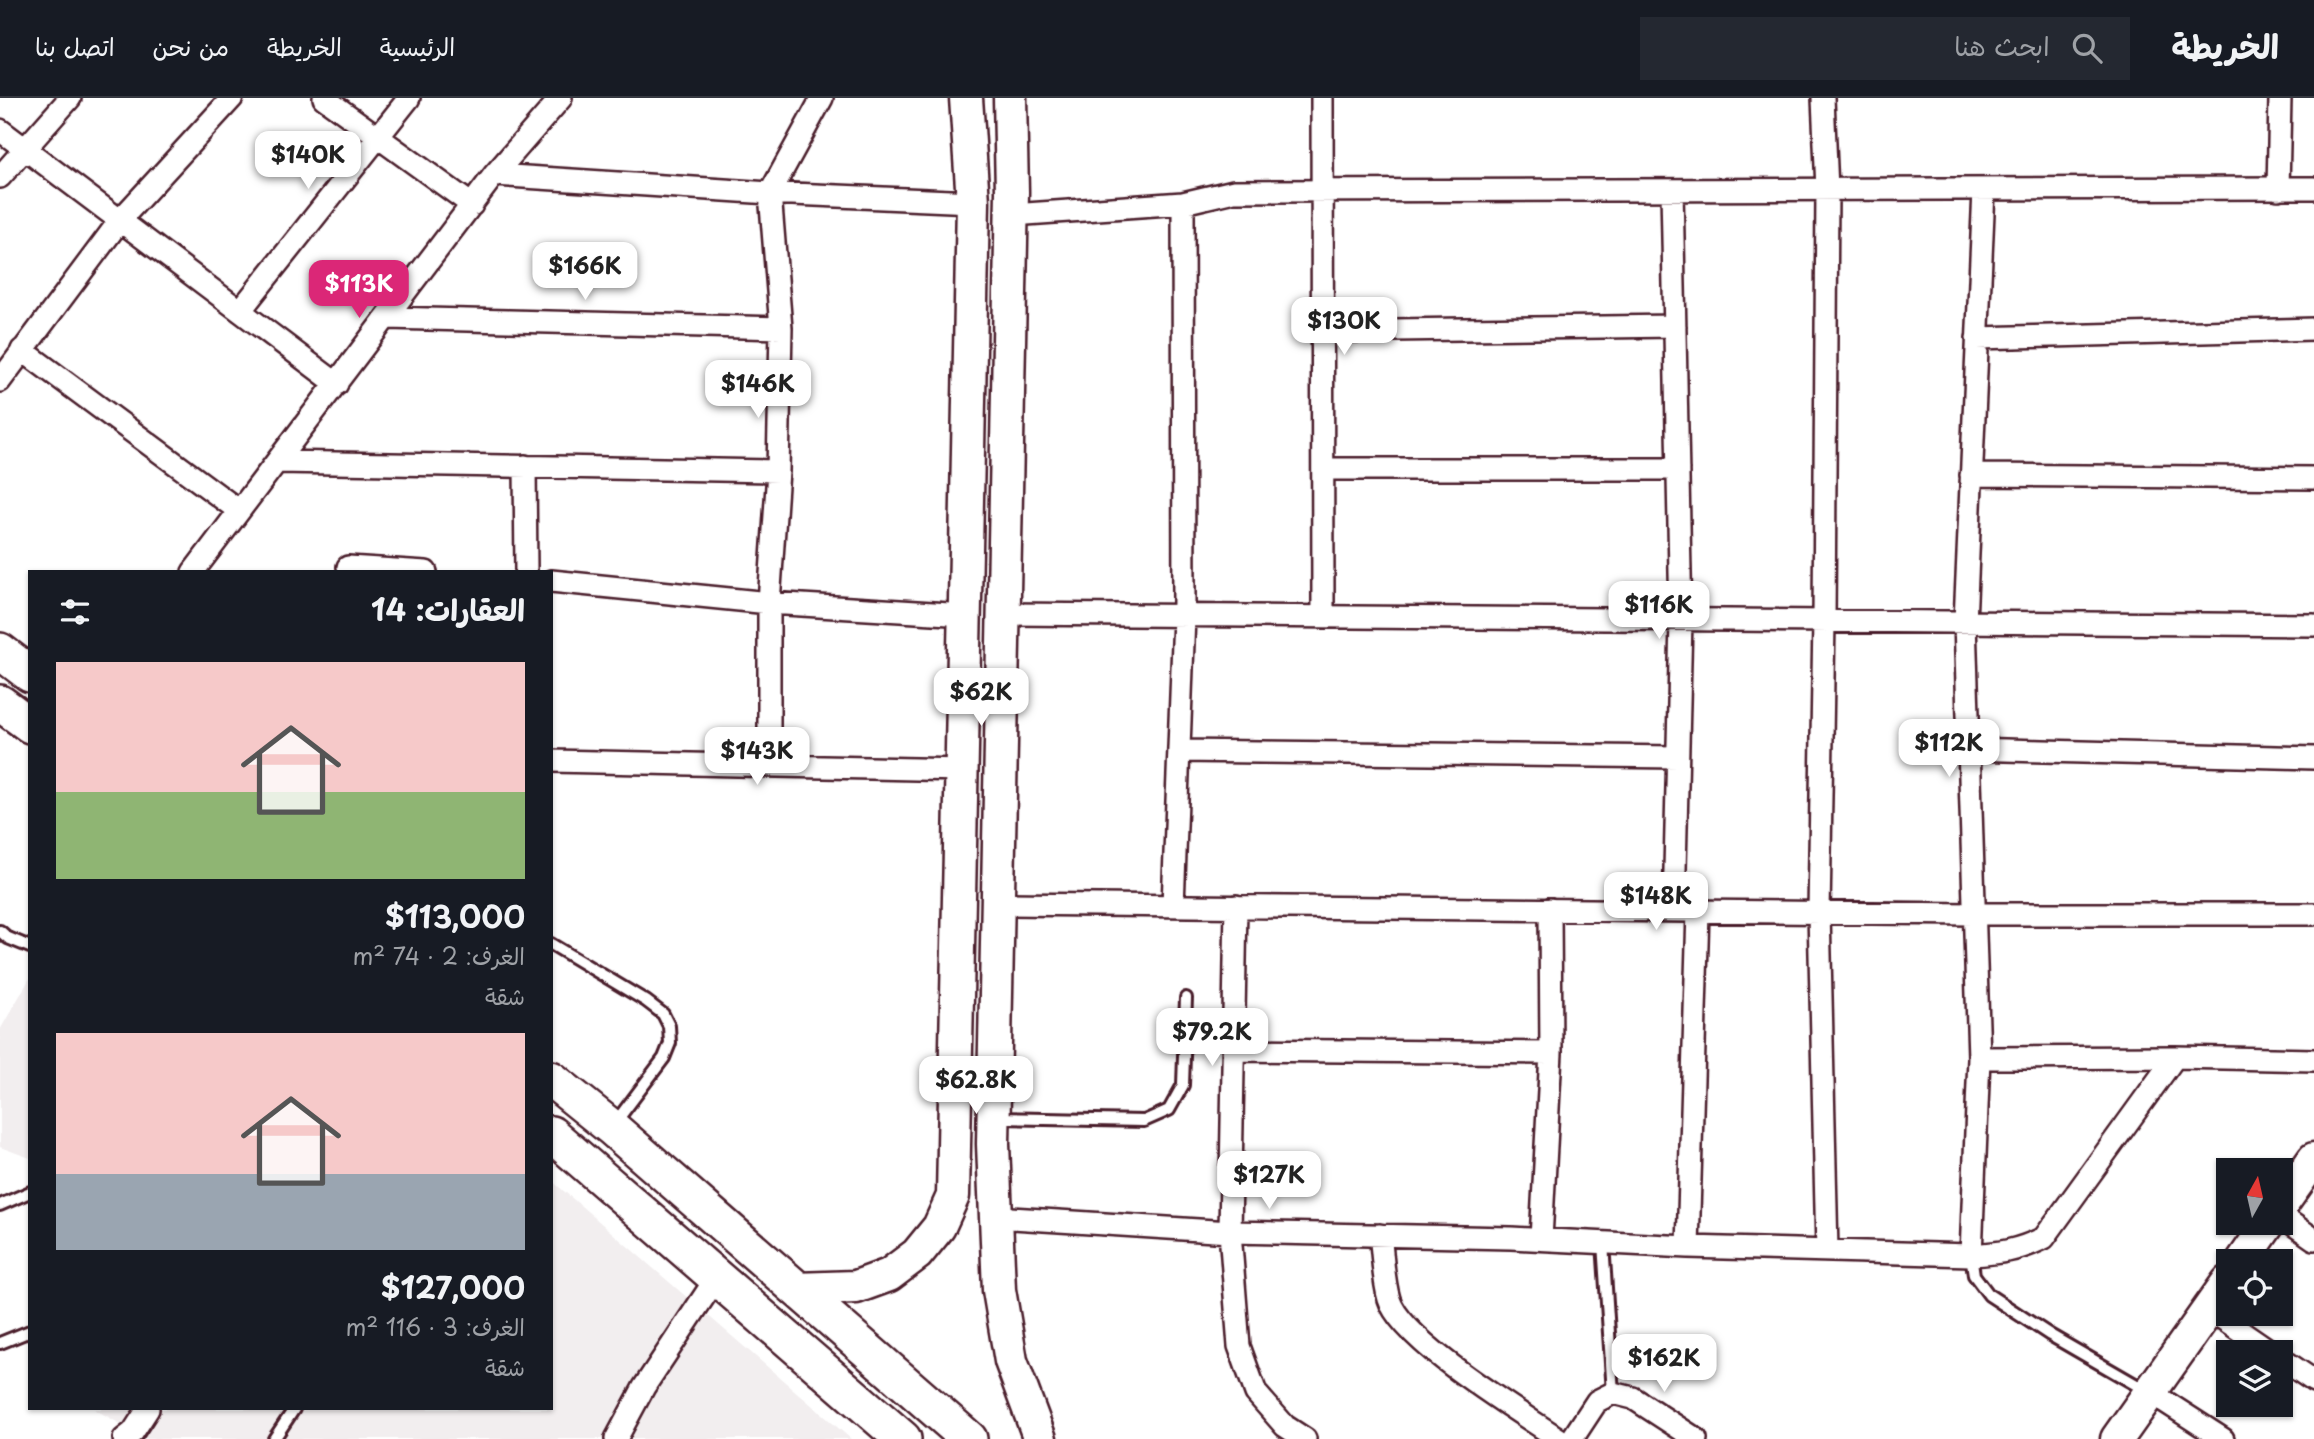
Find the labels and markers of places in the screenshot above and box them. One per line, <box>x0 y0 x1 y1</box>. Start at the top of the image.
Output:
pin: $140K <box>259 132 357 191</box>
pin: $166K <box>536 242 634 302</box>
pin: $113K <box>310 260 408 320</box>
pin: $130K <box>1295 298 1393 357</box>
pin: $146K <box>709 360 807 420</box>
pin: $116K <box>1610 582 1708 641</box>
pin: $62K <box>940 668 1022 728</box>
pin: $112K <box>1900 720 1998 779</box>
pin: $143K <box>708 728 806 787</box>
pin: $148K <box>1607 872 1705 932</box>
pin: $79.2K <box>1155 1009 1269 1068</box>
pin: $62.8K <box>919 1056 1033 1116</box>
pin: $127K <box>1220 1152 1318 1211</box>
pin: $162K <box>1615 1334 1713 1394</box>

